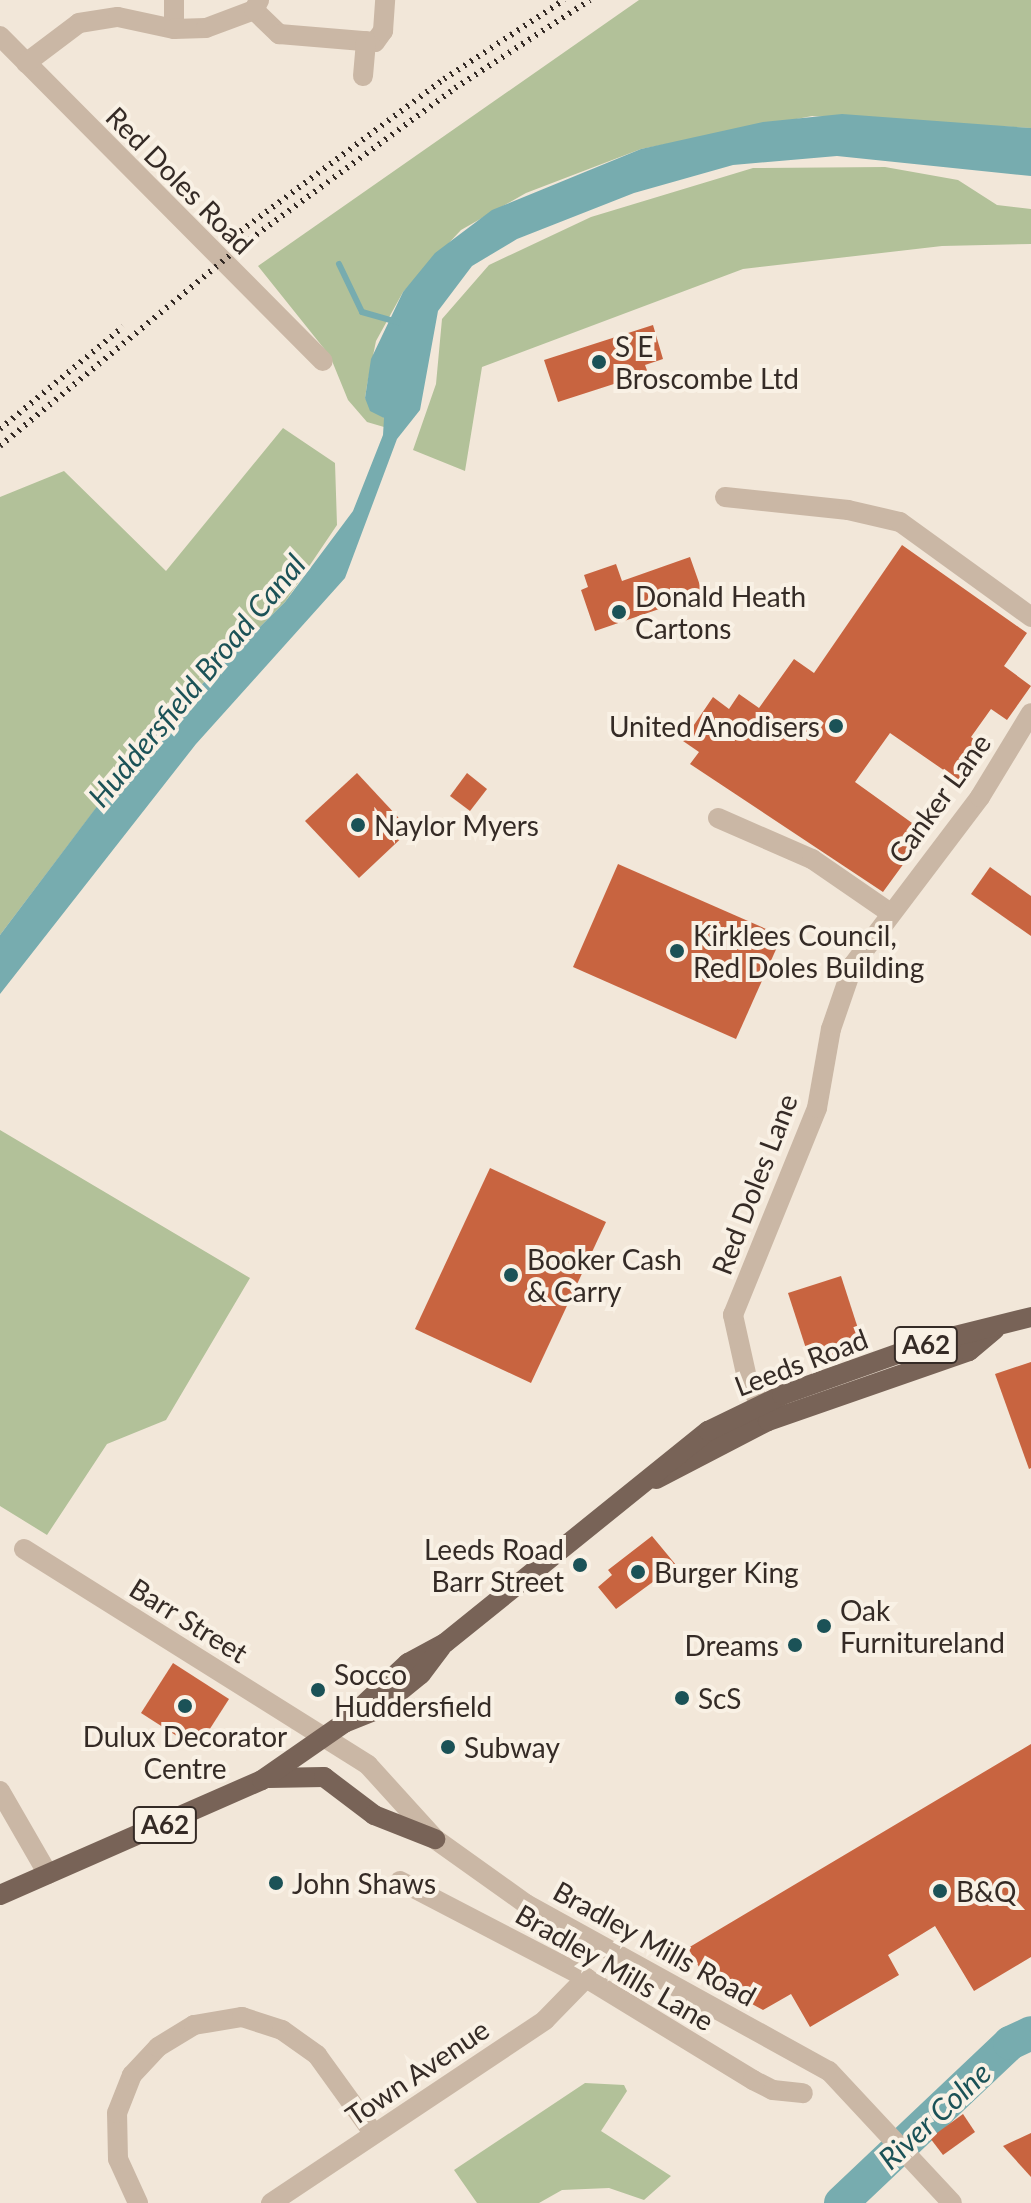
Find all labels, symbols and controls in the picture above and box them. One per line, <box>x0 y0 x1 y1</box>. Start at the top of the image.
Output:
street label: Red Doles Road <box>100 100 260 260</box>
place label: S E Broscombe Ltd <box>615 329 799 395</box>
marker: S E Broscombe Ltd <box>590 353 608 371</box>
water label: Huddersfield Broad Canal <box>80 547 312 813</box>
place label: Donald Heath Cartons <box>635 579 806 645</box>
marker: Donald Heath Cartons <box>610 603 628 621</box>
place label: United Anodisers <box>608 709 820 743</box>
marker: United Anodisers <box>827 717 845 735</box>
street label: Canker Lane <box>881 726 997 870</box>
place label: Naylor Myers <box>374 808 540 842</box>
marker: Naylor Myers <box>349 816 367 834</box>
place label: Kirklees Council, Red Doles Building <box>693 918 924 984</box>
marker: Kirklees Council, Red Doles Building <box>668 942 686 960</box>
street label: Red Doles Lane <box>704 1089 804 1279</box>
place label: Booker Cash & Carry <box>527 1242 683 1308</box>
marker: Booker Cash & Carry <box>502 1266 520 1284</box>
street label: Leeds Road <box>730 1321 872 1403</box>
road number: A62 <box>892 1323 960 1367</box>
place label: Leeds Road Barr Street <box>424 1532 564 1598</box>
place label: Burger King <box>654 1555 799 1589</box>
marker: Leeds Road Barr Street <box>571 1556 589 1574</box>
marker: Burger King <box>629 1563 647 1581</box>
street label: Barr Street <box>124 1570 254 1670</box>
place label: Oak Furnitureland <box>840 1593 1005 1659</box>
marker: Oak Furnitureland <box>815 1617 833 1635</box>
place label: Dreams <box>685 1628 779 1662</box>
marker: Dreams <box>786 1636 804 1654</box>
place label: Socco Huddersfield <box>334 1657 492 1723</box>
marker: Socco Huddersfield <box>309 1681 327 1699</box>
place label: ScS <box>698 1681 742 1715</box>
marker: ScS <box>673 1689 691 1707</box>
marker: Dulux Decorator Centre <box>176 1697 194 1715</box>
place label: Dulux Decorator Centre <box>83 1719 287 1785</box>
place label: Subway <box>464 1730 560 1764</box>
marker: Subway <box>439 1738 457 1756</box>
road number: A62 <box>131 1803 199 1847</box>
place label: John Shaws <box>292 1866 436 1900</box>
street label: Bradley Mills Road <box>548 1873 762 2013</box>
marker: John Shaws <box>267 1874 285 1892</box>
place label: B&Q <box>956 1874 1016 1908</box>
marker: B&Q <box>931 1882 949 1900</box>
street label: Bradley Mills Lane <box>510 1897 720 2037</box>
street label: Town Avenue <box>339 2012 495 2132</box>
water label: River Colne <box>870 2054 998 2176</box>

